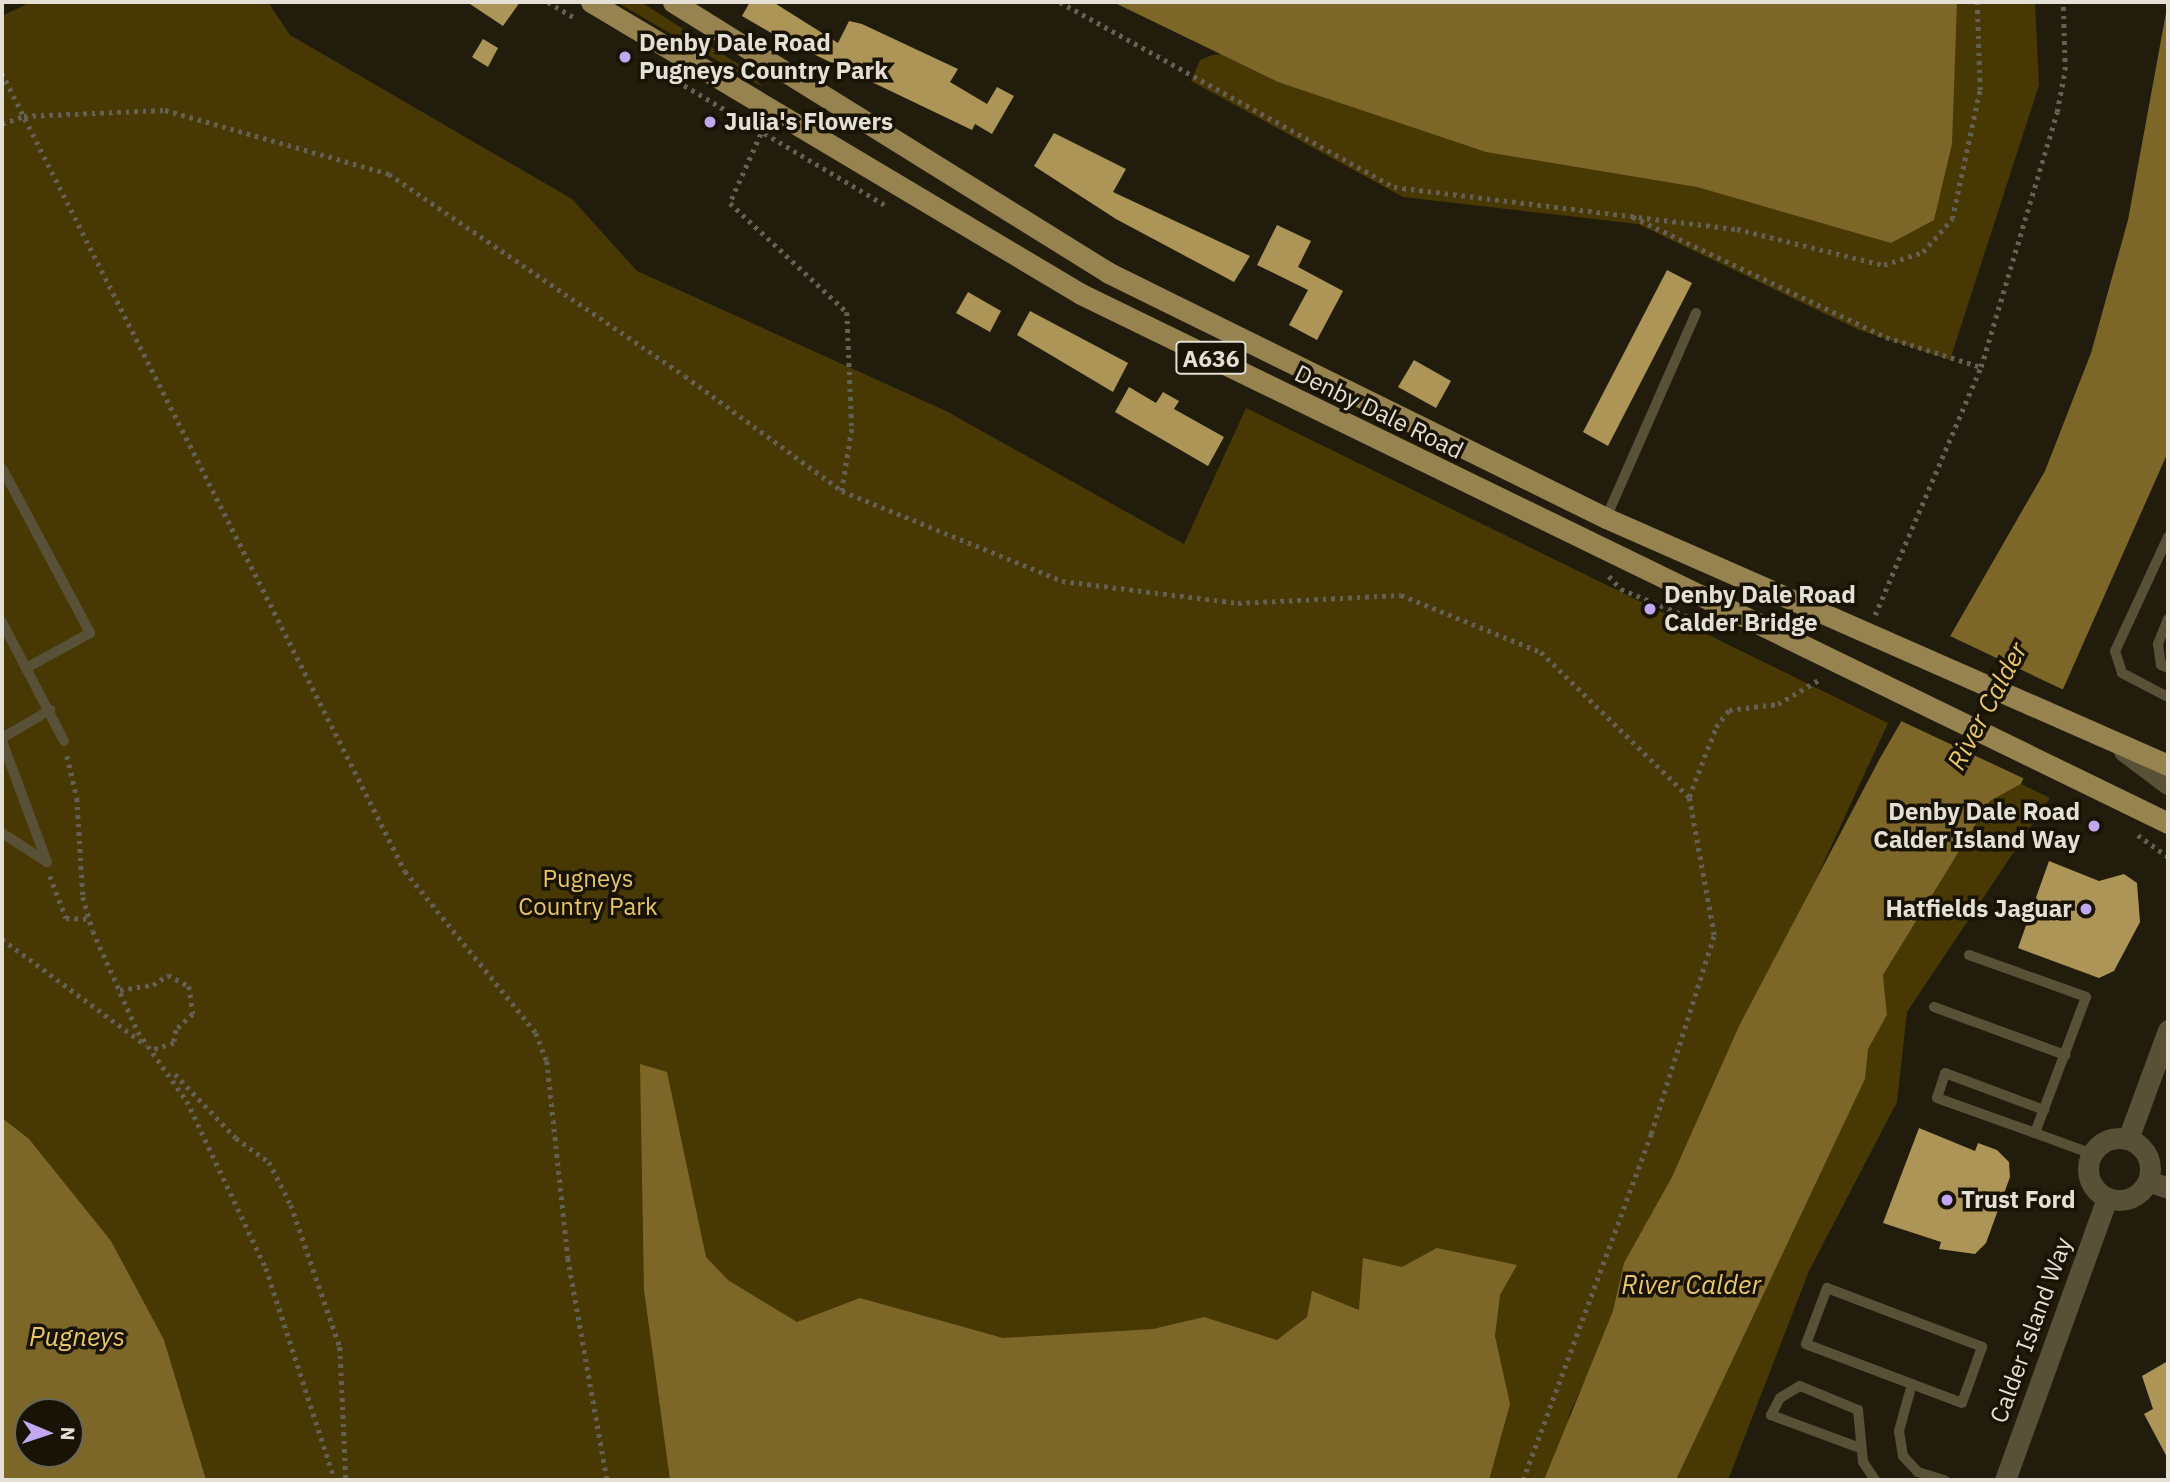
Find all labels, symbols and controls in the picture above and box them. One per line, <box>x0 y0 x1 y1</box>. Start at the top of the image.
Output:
place label: Denby Dale Road Pugneys Country Park <box>639 29 888 85</box>
marker: Denby Dale Road Pugneys Country Park <box>617 49 633 65</box>
place label: Julia's Flowers <box>724 108 893 136</box>
marker: Julia's Flowers <box>702 114 718 130</box>
road number: A636 <box>1174 338 1248 378</box>
street label: Denby Dale Road <box>1290 359 1468 465</box>
place label: Denby Dale Road Calder Bridge <box>1664 581 1856 637</box>
marker: Denby Dale Road Calder Bridge <box>1642 601 1658 617</box>
water label: River Calder <box>1940 637 2034 775</box>
place label: Denby Dale Road Calder Island Way <box>1873 798 2080 854</box>
marker: Denby Dale Road Calder Island Way <box>2086 818 2102 834</box>
park label: Pugneys Country Park <box>518 865 658 921</box>
place label: Hatfields Jaguar <box>1885 895 2072 923</box>
marker: Hatfields Jaguar <box>2078 901 2094 917</box>
place label: Trust Ford <box>1961 1186 2076 1214</box>
marker: Trust Ford <box>1939 1192 1955 1208</box>
street label: Calder Island Way <box>1984 1233 2078 1427</box>
water label: River Calder <box>1621 1269 1761 1301</box>
water label: Pugneys <box>29 1321 125 1353</box>
north arrow <box>14 1398 84 1468</box>
text: N <box>56 1426 80 1441</box>

